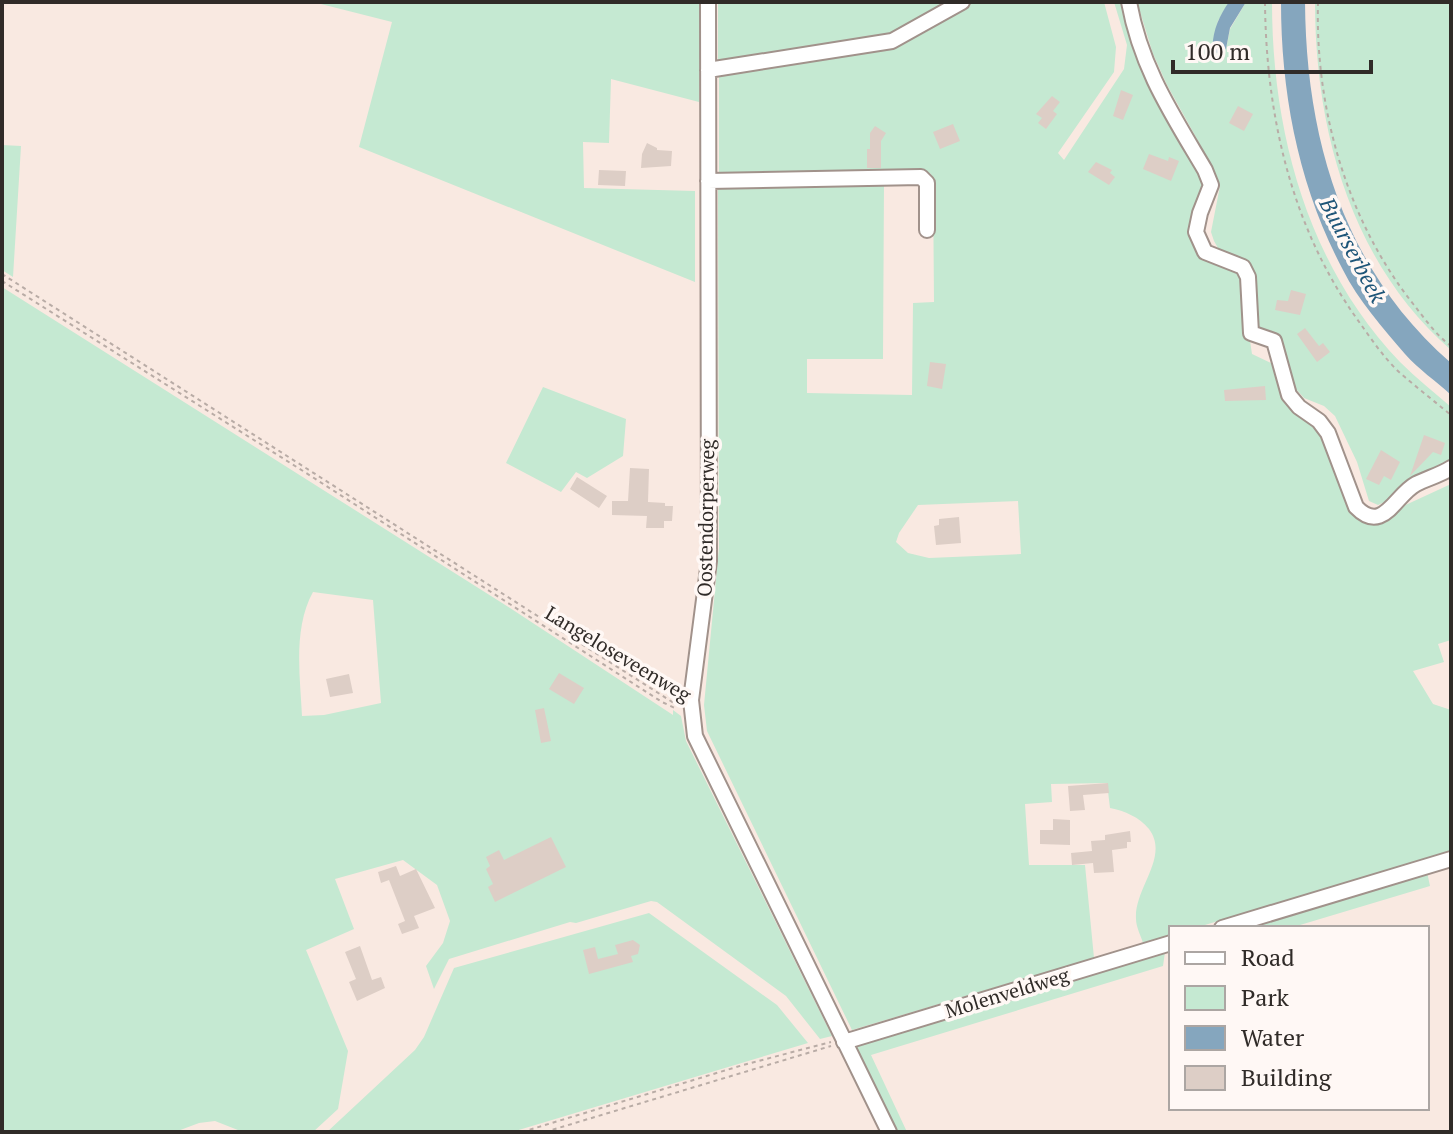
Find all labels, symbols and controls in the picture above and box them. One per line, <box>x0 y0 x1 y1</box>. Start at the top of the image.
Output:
scale bar <box>1173 24 1371 74</box>
text: 100 m <box>1185 35 1250 67</box>
water label: Buurserbeek <box>1313 191 1394 308</box>
street label: Oostendorperweg <box>691 438 720 597</box>
street label: Langeloseveenweg <box>540 599 697 708</box>
legend <box>1169 926 1429 1110</box>
text: Road <box>1241 941 1295 973</box>
street label: Molenveldweg <box>942 961 1073 1024</box>
text: Park <box>1241 981 1290 1013</box>
text: Water <box>1241 1021 1305 1053</box>
text: Building <box>1241 1061 1332 1093</box>

